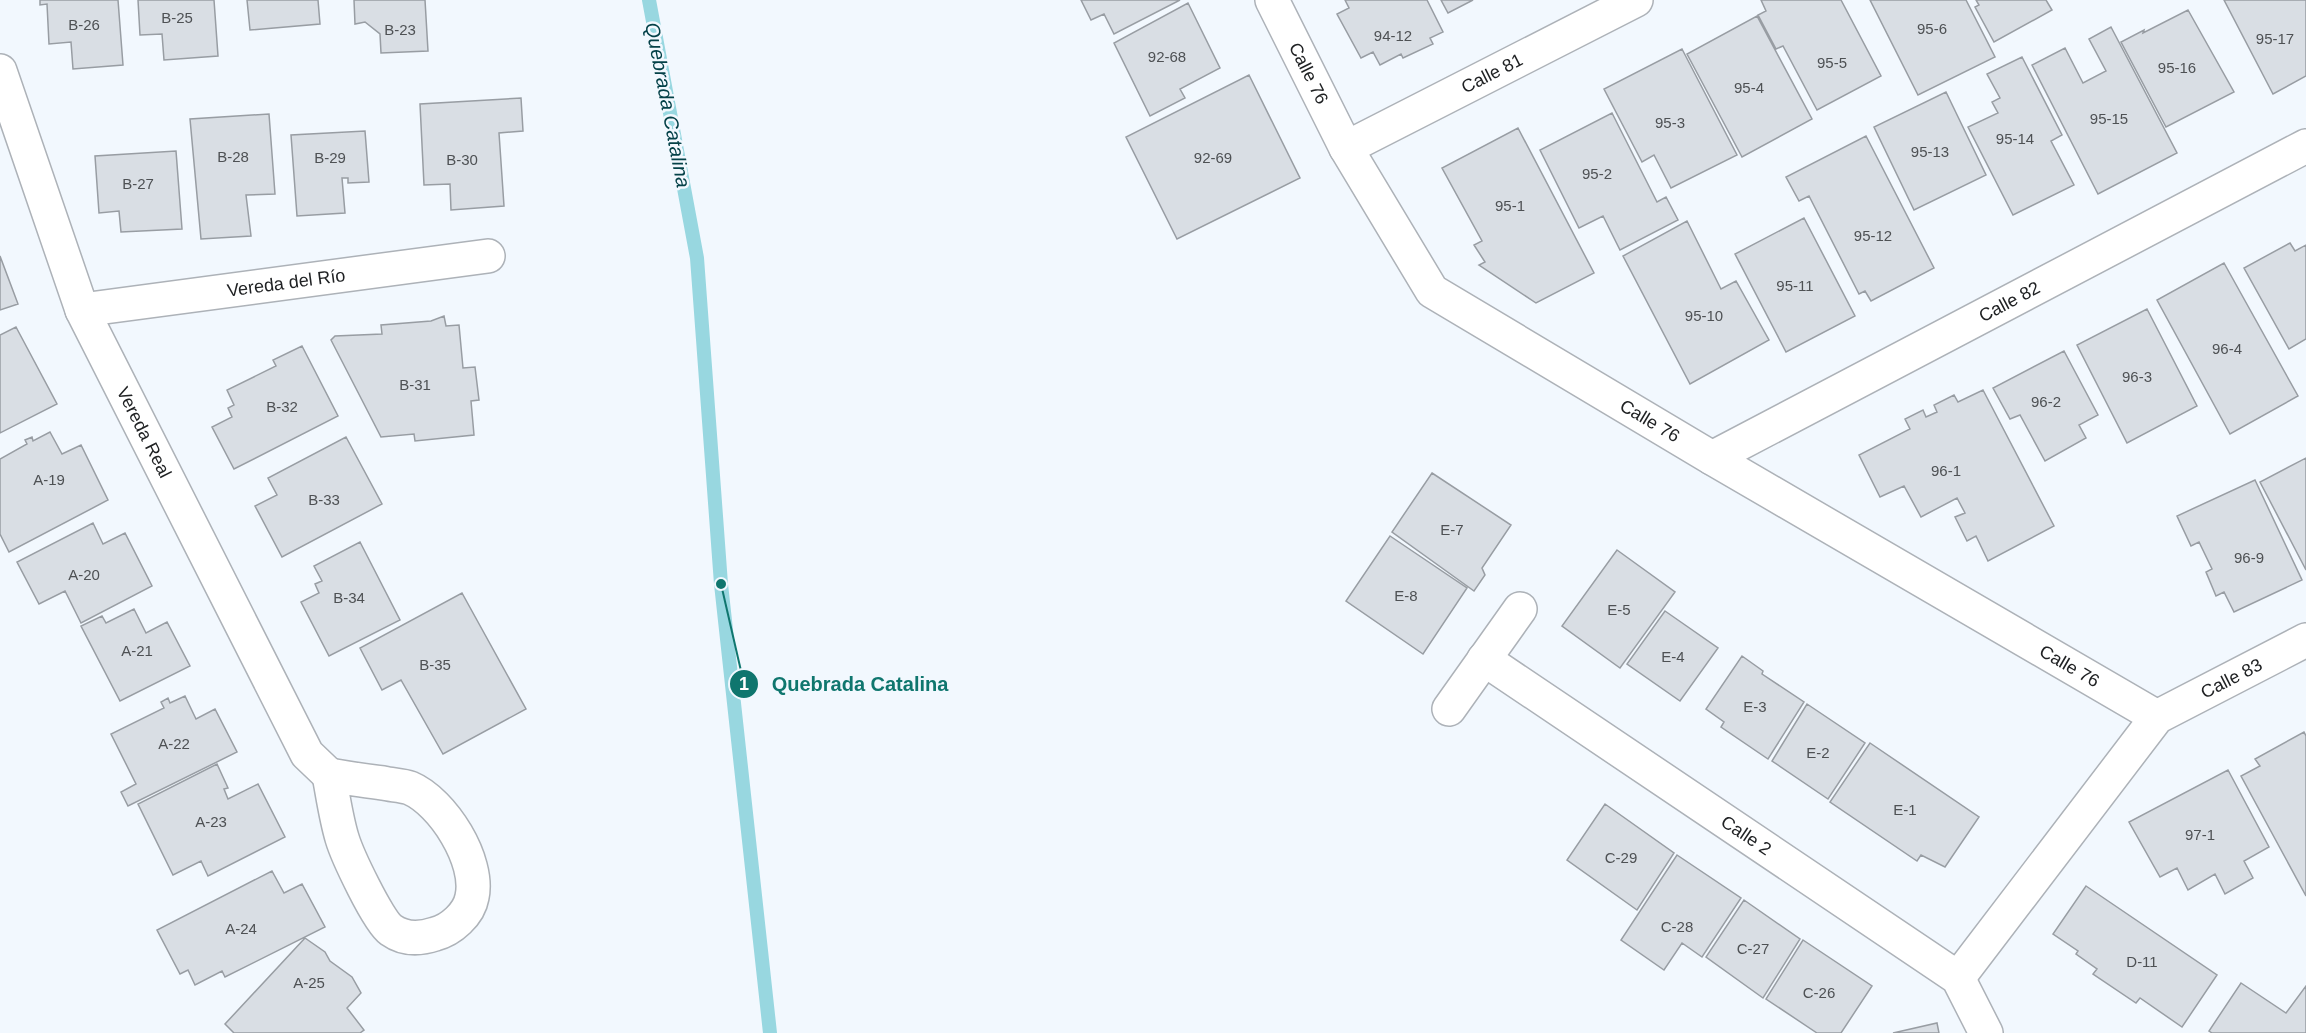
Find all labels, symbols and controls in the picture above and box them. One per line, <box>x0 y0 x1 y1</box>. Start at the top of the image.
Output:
house number: B-25 <box>161 9 193 26</box>
house number: B-26 <box>68 16 100 33</box>
water label: Quebrada Catalina <box>641 20 695 190</box>
house number: 95-6 <box>1917 20 1947 37</box>
house number: B-23 <box>384 21 416 38</box>
house number: 94-12 <box>1374 27 1412 44</box>
house number: 95-17 <box>2256 30 2294 47</box>
street label: Calle 76 <box>1285 39 1332 107</box>
house number: 92-68 <box>1148 48 1186 65</box>
street label: Calle 81 <box>1458 50 1526 97</box>
house number: 95-5 <box>1817 54 1847 71</box>
house number: 95-16 <box>2158 59 2196 76</box>
house number: 95-4 <box>1734 79 1764 96</box>
house number: 95-15 <box>2090 110 2128 127</box>
house number: 95-3 <box>1655 114 1685 131</box>
house number: 95-14 <box>1996 130 2034 147</box>
house number: 95-13 <box>1911 143 1949 160</box>
house number: B-28 <box>217 148 249 165</box>
house number: B-29 <box>314 149 346 166</box>
house number: 92-69 <box>1194 149 1232 166</box>
house number: B-30 <box>446 151 478 168</box>
house number: 95-2 <box>1582 165 1612 182</box>
house number: B-27 <box>122 175 154 192</box>
house number: 95-1 <box>1495 197 1525 214</box>
house number: 95-12 <box>1854 227 1892 244</box>
street label: Vereda del Río <box>226 265 347 301</box>
house number: 95-11 <box>1776 277 1814 294</box>
street label: Calle 82 <box>1976 278 2043 326</box>
house number: 95-10 <box>1685 307 1723 324</box>
house number: 96-4 <box>2212 340 2242 357</box>
house number: 96-3 <box>2122 368 2152 385</box>
house number: B-31 <box>399 376 431 393</box>
street label: Vereda Real <box>113 384 175 481</box>
house number: 96-2 <box>2031 393 2061 410</box>
street label: Calle 76 <box>1616 395 1683 446</box>
house number: B-32 <box>266 398 298 415</box>
house number: 96-1 <box>1931 462 1961 479</box>
house number: A-19 <box>33 471 65 488</box>
house number: B-33 <box>308 491 340 508</box>
house number: E-7 <box>1440 521 1464 538</box>
house number: 96-9 <box>2234 549 2264 566</box>
house number: A-20 <box>68 566 100 583</box>
house number: E-8 <box>1394 587 1418 604</box>
house number: B-34 <box>333 589 365 606</box>
house number: E-5 <box>1607 601 1631 618</box>
street label: Calle 76 <box>2036 641 2103 691</box>
house number: A-21 <box>121 642 153 659</box>
house number: E-4 <box>1661 648 1685 665</box>
street label: Calle 83 <box>2197 654 2265 703</box>
house number: B-35 <box>419 656 451 673</box>
callout: Quebrada Catalina <box>729 665 960 703</box>
text: Quebrada Catalina <box>772 673 949 695</box>
text: 1 <box>739 674 749 694</box>
house number: E-3 <box>1743 698 1767 715</box>
house number: A-22 <box>158 735 190 752</box>
house number: E-2 <box>1806 744 1830 761</box>
house number: E-1 <box>1893 801 1917 818</box>
street label: Calle 2 <box>1717 811 1775 859</box>
house number: A-23 <box>195 813 227 830</box>
house number: 97-1 <box>2185 826 2215 843</box>
house number: C-29 <box>1605 849 1637 866</box>
house number: C-28 <box>1661 918 1693 935</box>
house number: A-24 <box>225 920 257 937</box>
house number: C-27 <box>1737 940 1769 957</box>
house number: D-11 <box>2126 953 2158 970</box>
house number: A-25 <box>293 974 325 991</box>
house number: C-26 <box>1803 984 1835 1001</box>

